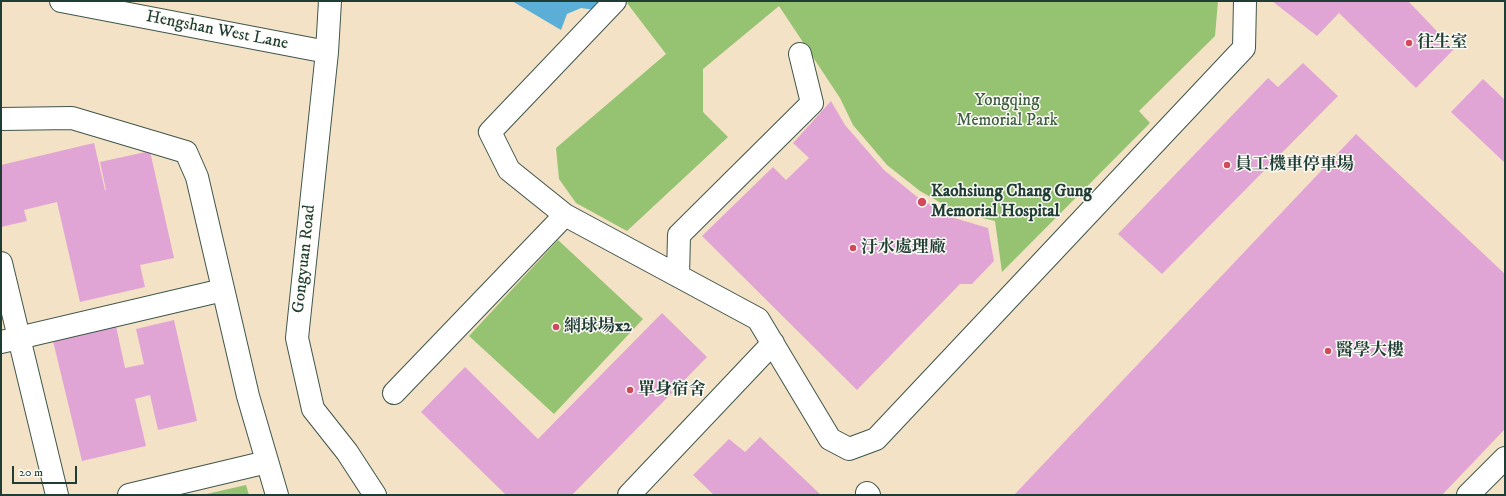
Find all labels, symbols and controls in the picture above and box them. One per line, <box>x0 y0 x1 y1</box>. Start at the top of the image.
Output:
street label: Hengshan West Lane <box>144 7 290 55</box>
place label: 往生室 <box>1417 33 1468 53</box>
marker: 往生室 <box>1404 38 1414 48</box>
park label: Yongqing Memorial Park <box>956 91 1058 131</box>
place label: 員工機車停車場 <box>1235 155 1354 175</box>
marker: 員工機車停車場 <box>1222 160 1232 170</box>
place label: Kaohsiung Chang Gung Memorial Hospital <box>931 182 1092 222</box>
marker: Kaohsiung Chang Gung Memorial Hospital <box>916 196 928 208</box>
street label: Gongyuan Road <box>289 204 321 314</box>
place label: 汙水處理廠 <box>861 238 946 258</box>
marker: 汙水處理廠 <box>848 243 858 253</box>
place label: 網球場x2 <box>564 317 632 337</box>
marker: 網球場x2 <box>551 322 561 332</box>
place label: 醫學大樓 <box>1336 341 1404 361</box>
marker: 醫學大樓 <box>1323 346 1333 356</box>
place label: 單身宿舍 <box>638 380 706 400</box>
marker: 單身宿舍 <box>625 385 635 395</box>
scale bar <box>14 458 79 484</box>
text: 20 m <box>19 465 43 480</box>

